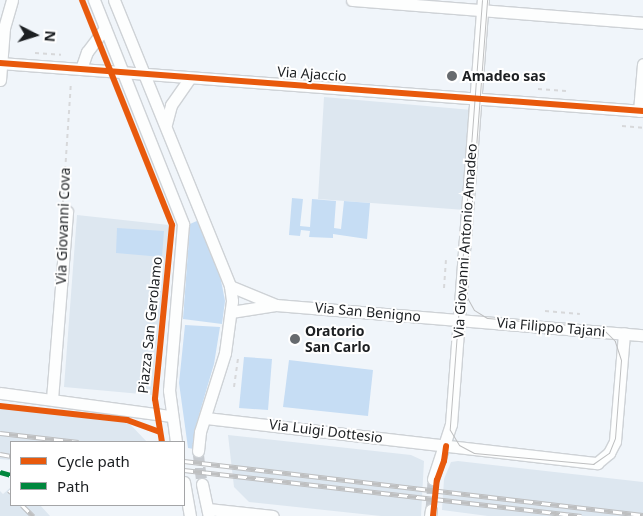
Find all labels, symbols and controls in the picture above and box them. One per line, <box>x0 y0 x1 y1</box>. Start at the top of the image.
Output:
north arrow <box>10 10 60 60</box>
text: N <box>40 30 60 43</box>
street label: Via Ajaccio <box>277 63 347 85</box>
place label: Amadeo sas <box>462 68 546 84</box>
marker: Amadeo sas <box>446 70 458 82</box>
street label: Via Giovanni Antonio Amadeo <box>450 143 480 339</box>
street label: Via Giovanni Cova <box>53 167 73 285</box>
street label: Piazza San Gerolamo <box>134 256 166 394</box>
street label: Via San Benigno <box>314 299 422 325</box>
street label: Via Filippo Tajani <box>496 314 606 340</box>
place label: Oratorio San Carlo <box>305 323 370 356</box>
marker: Oratorio San Carlo <box>289 333 301 345</box>
street label: Via Luigi Dottesio <box>268 416 384 446</box>
legend <box>10 441 185 506</box>
text: Cycle path <box>57 451 130 471</box>
text: Path <box>57 476 89 496</box>

